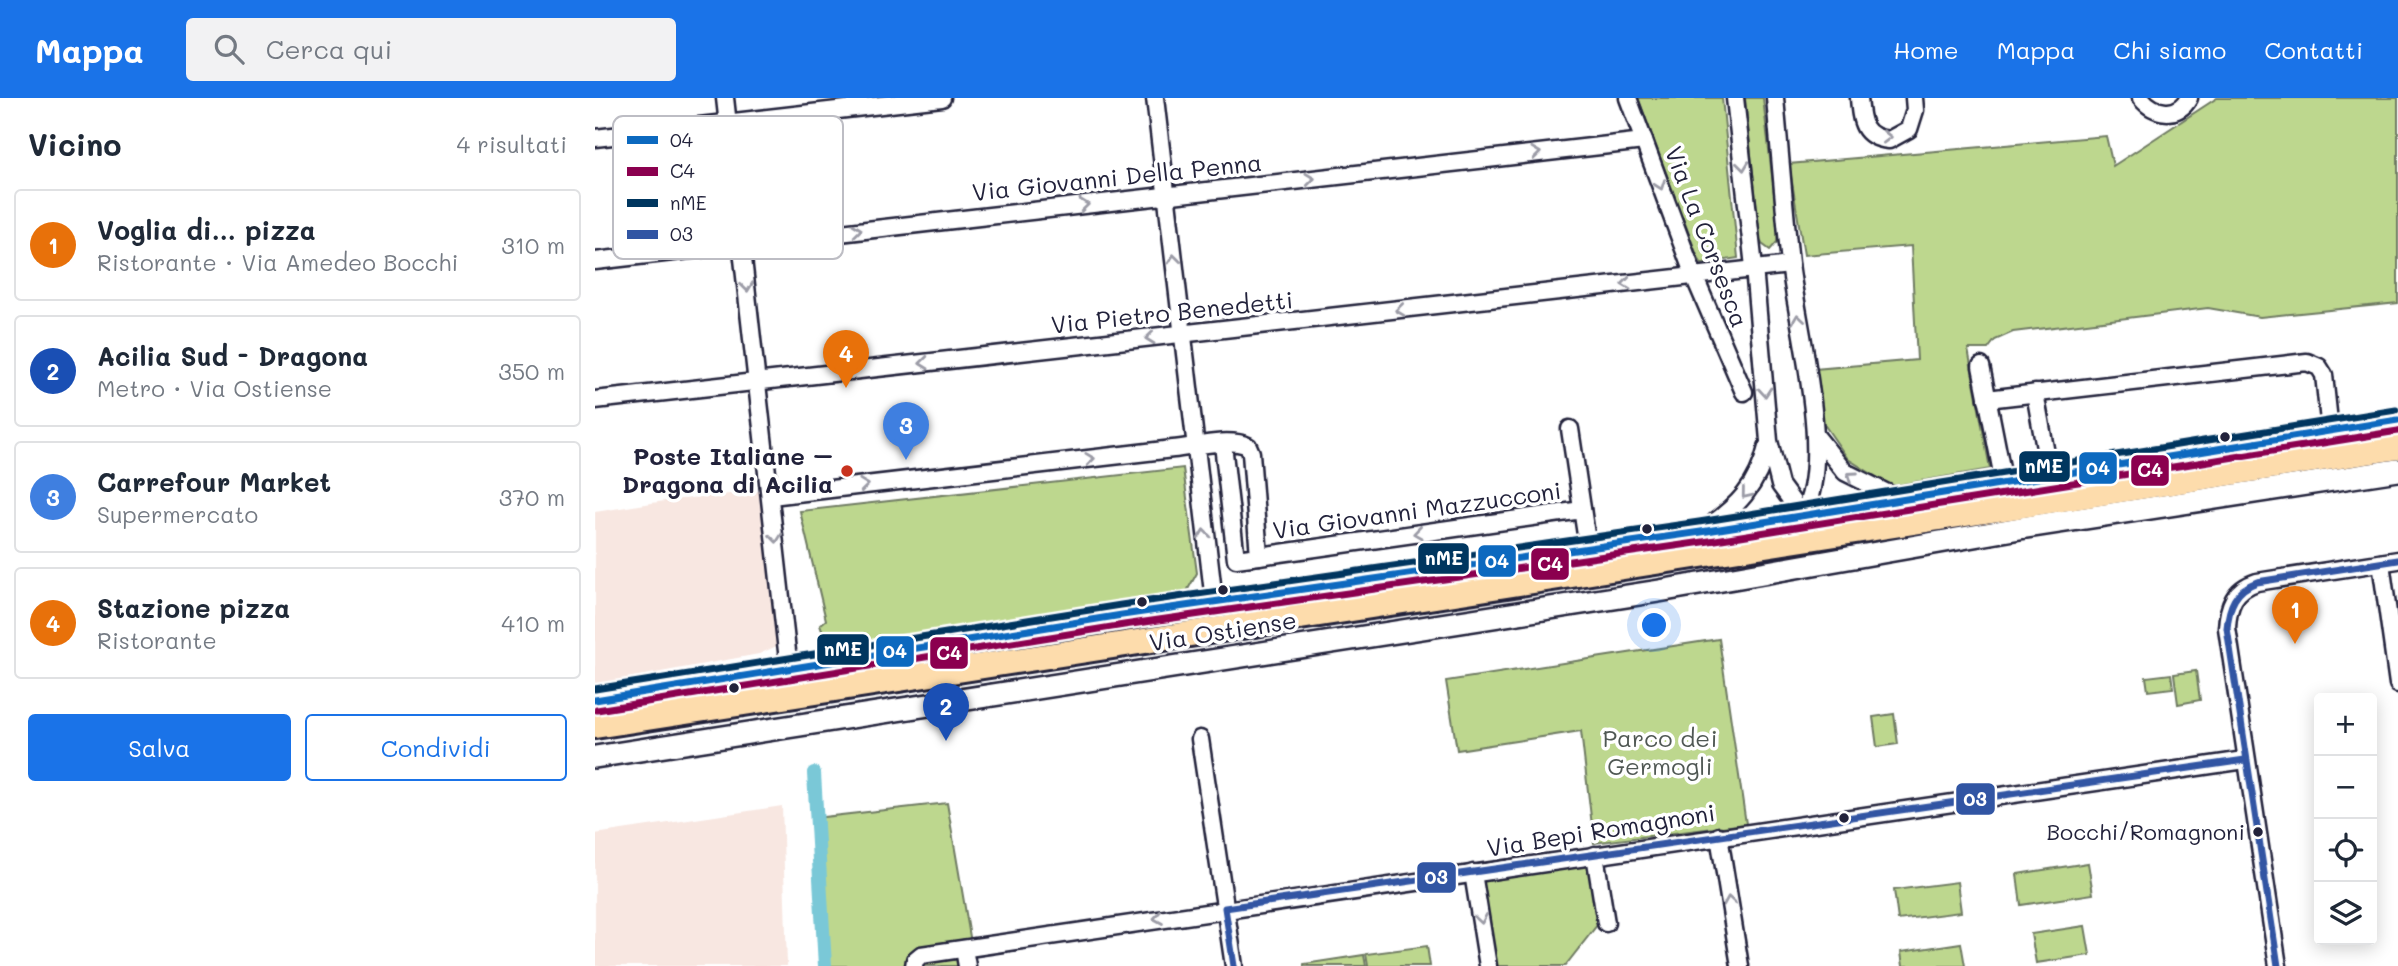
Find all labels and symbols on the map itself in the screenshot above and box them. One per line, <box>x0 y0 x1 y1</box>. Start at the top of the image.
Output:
legend <box>613 116 843 259</box>
text: 04 <box>670 127 693 152</box>
one-way arrow <box>1881 130 1892 145</box>
street label: Via La Corsesca <box>1659 142 1756 331</box>
street label: Via Giovanni Della Penna <box>970 146 1263 207</box>
one-way arrow <box>1530 146 1541 161</box>
text: C4 <box>670 158 695 183</box>
one-way arrow <box>1735 160 1750 172</box>
one-way arrow <box>1304 172 1315 187</box>
one-way arrow <box>1652 178 1666 190</box>
text: nME <box>670 190 707 215</box>
one-way arrow <box>1078 197 1089 212</box>
text: 03 <box>670 221 693 246</box>
one-way arrow <box>852 223 863 238</box>
one-way arrow <box>1166 253 1181 265</box>
one-way arrow <box>1620 276 1632 291</box>
one-way arrow <box>739 282 754 293</box>
street label: Via Pietro Benedetti <box>1049 283 1294 340</box>
one-way arrow <box>1394 302 1405 317</box>
one-way arrow <box>1791 313 1806 324</box>
pin: 4 <box>823 330 869 388</box>
one-way arrow <box>1144 330 1155 345</box>
one-way arrow <box>918 356 929 371</box>
one-way arrow <box>1757 386 1772 398</box>
pin: 3 <box>883 402 929 460</box>
unlabelled marker <box>2218 430 2232 444</box>
place label: Poste Italiane – Dragona di Acilia <box>622 440 833 499</box>
line badge: nME <box>2018 450 2071 483</box>
one-way arrow <box>1084 451 1095 466</box>
line badge: 04 <box>2078 451 2118 485</box>
text: nME <box>2025 453 2063 478</box>
line badge: C4 <box>2130 454 2170 487</box>
text: 04 <box>2086 455 2110 480</box>
text: C4 <box>2137 457 2163 482</box>
marker: Poste Italiane – Dragona di Acilia <box>839 463 855 479</box>
one-way arrow <box>1846 472 1859 484</box>
street label: Via Giovanni Mazzucconi <box>1271 474 1563 545</box>
one-way arrow <box>858 478 869 493</box>
one-way arrow <box>1742 486 1754 499</box>
unlabelled marker <box>1640 522 1654 536</box>
one-way arrow <box>1412 525 1423 540</box>
one-way arrow <box>1197 528 1212 539</box>
one-way arrow <box>768 532 783 544</box>
line badge: nME <box>1417 542 1470 575</box>
line badge: 04 <box>1477 544 1517 578</box>
text: nME <box>1425 545 1463 570</box>
line badge: C4 <box>1530 547 1570 581</box>
text: 04 <box>1485 548 1509 573</box>
text: C4 <box>1537 551 1563 576</box>
unlabelled marker <box>1216 583 1230 597</box>
pin: 1 <box>2272 586 2318 644</box>
unlabelled marker <box>1135 595 1149 609</box>
street label: Via Ostiense <box>1147 604 1299 657</box>
your location <box>1637 608 1671 642</box>
line badge: nME <box>816 633 870 666</box>
line badge: 04 <box>875 635 915 668</box>
text: nME <box>824 636 862 661</box>
line badge: C4 <box>929 636 969 670</box>
text: 04 <box>883 638 907 663</box>
text: C4 <box>936 640 962 665</box>
unlabelled marker <box>727 681 741 695</box>
pin: 2 <box>923 683 969 741</box>
park label: Parco dei Germogli <box>1602 722 1718 781</box>
line badge: 03 <box>1955 782 1996 816</box>
text: 03 <box>1963 786 1987 811</box>
street label: Via Bepi Romagnoni <box>1484 796 1717 863</box>
unlabelled marker <box>1837 811 1851 825</box>
place label: Bocchi/Romagnoni <box>2046 817 2245 846</box>
marker: Bocchi/Romagnoni <box>2251 825 2265 839</box>
line badge: 03 <box>1416 861 1457 894</box>
text: 03 <box>1424 864 1448 889</box>
one-way arrow <box>1722 895 1737 907</box>
one-way arrow <box>1152 910 1164 925</box>
one-way arrow <box>1473 914 1488 925</box>

